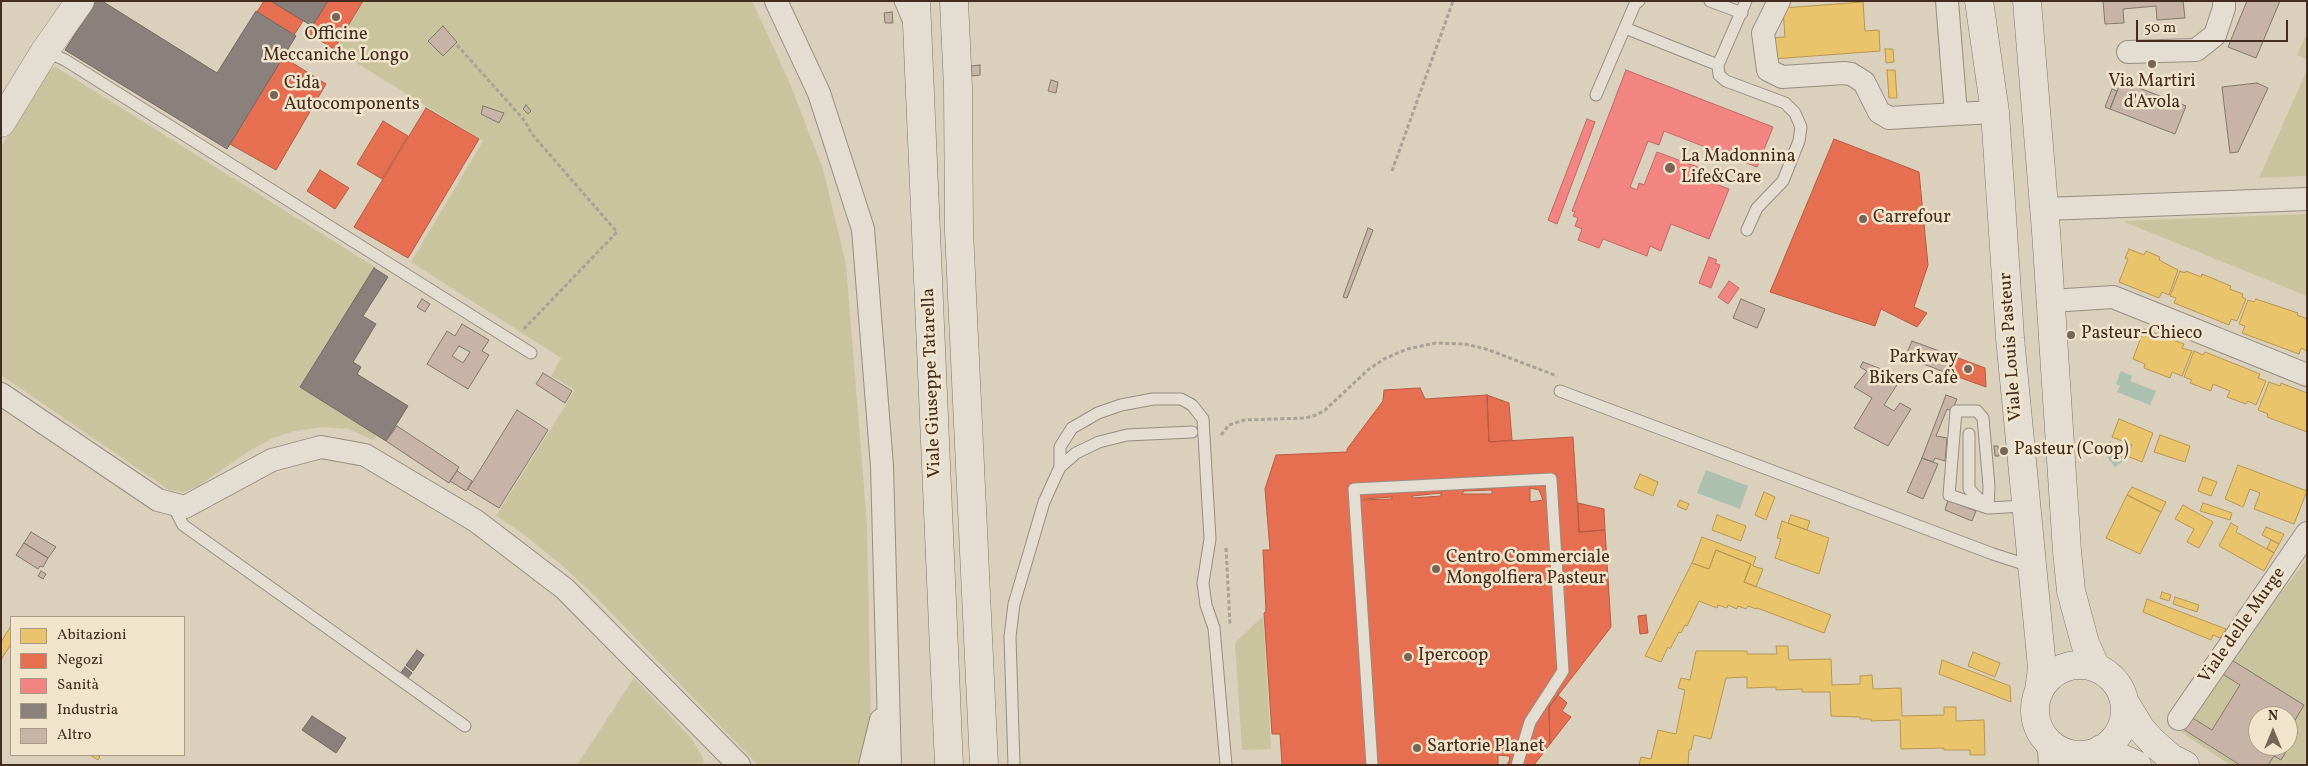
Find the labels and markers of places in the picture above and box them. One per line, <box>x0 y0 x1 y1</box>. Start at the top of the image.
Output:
marker: Officine Meccaniche Longo <box>330 11 342 23</box>
place label: Officine Meccaniche Longo <box>263 25 409 68</box>
marker: Via Martiri d'Avola <box>2146 58 2158 70</box>
place label: Via Martiri d'Avola <box>2108 72 2196 115</box>
place label: Cida Autocomponents <box>284 74 420 116</box>
marker: Cida Autocomponents <box>268 89 280 101</box>
place label: La Madonnina Life&Care <box>1681 147 1796 190</box>
marker: La Madonnina Life&Care <box>1663 161 1677 175</box>
place label: Carrefour <box>1873 208 1951 230</box>
marker: Carrefour <box>1857 213 1869 225</box>
place label: Pasteur-Chieco <box>2081 324 2202 346</box>
marker: Pasteur-Chieco <box>2065 329 2077 341</box>
place label: Parkway Bikers Cafè <box>1869 348 1958 390</box>
marker: Parkway Bikers Cafè <box>1962 363 1974 375</box>
place label: Pasteur (Coop) <box>2014 440 2129 462</box>
marker: Pasteur (Coop) <box>1998 445 2010 457</box>
place label: Centro Commerciale Mongolfiera Pasteur <box>1446 548 1610 590</box>
marker: Centro Commerciale Mongolfiera Pasteur <box>1430 563 1442 575</box>
place label: Ipercoop <box>1418 646 1488 668</box>
marker: Ipercoop <box>1402 651 1414 663</box>
place label: Sartorie Planet <box>1427 737 1545 759</box>
marker: Sartorie Planet <box>1411 742 1423 754</box>

